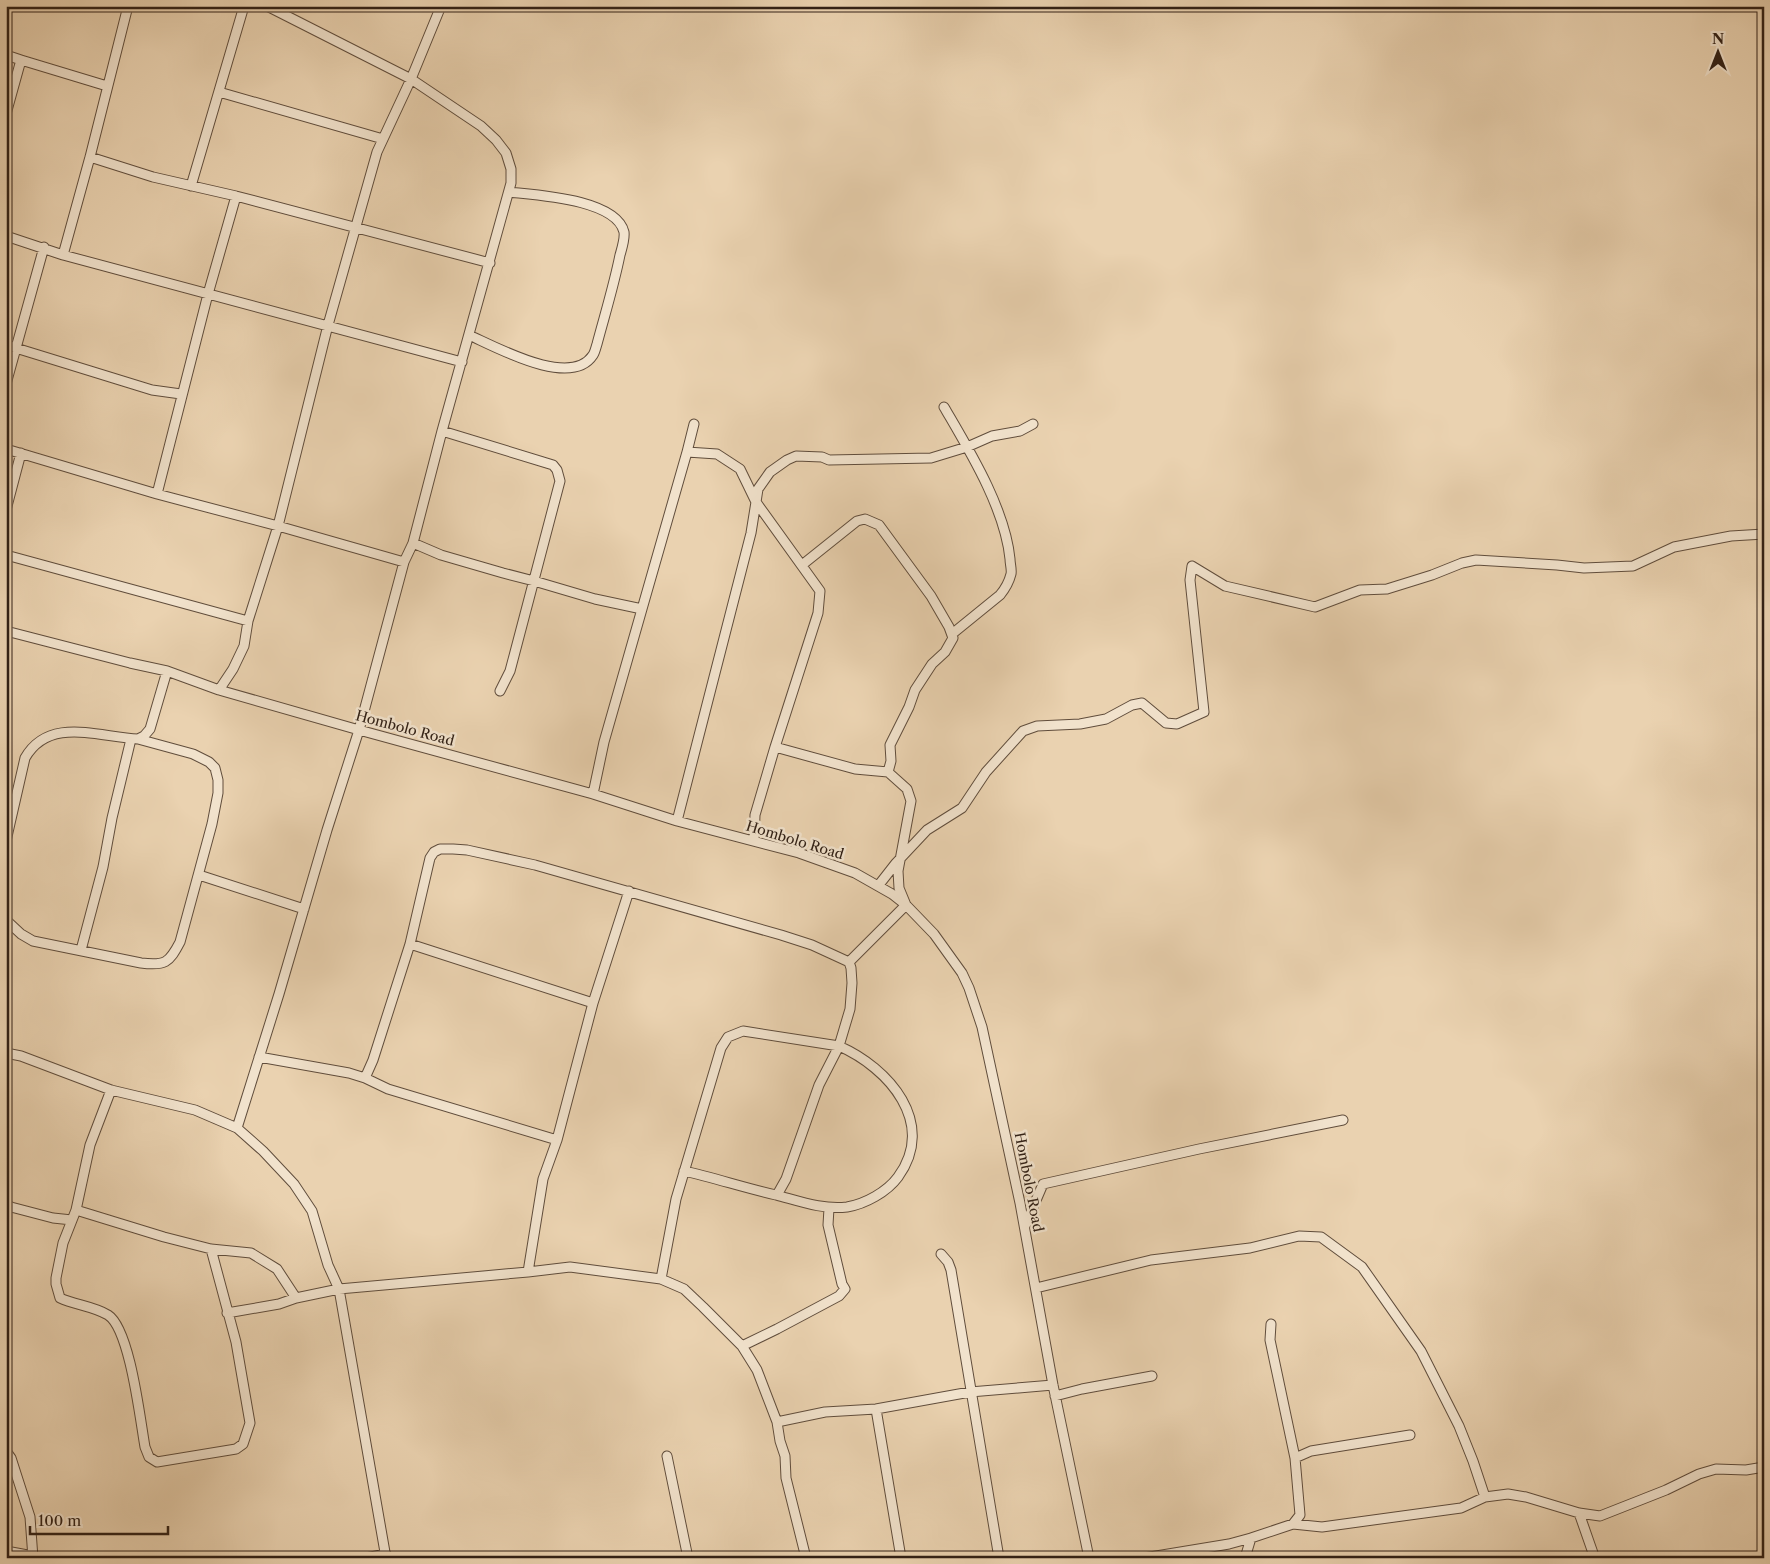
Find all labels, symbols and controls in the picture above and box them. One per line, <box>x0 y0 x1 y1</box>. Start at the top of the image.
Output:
north arrow <box>1692 28 1742 78</box>
text: N <box>1712 30 1724 48</box>
street label: Hombolo Road <box>354 706 457 750</box>
street label: Hombolo Road <box>744 817 847 864</box>
street label: Hombolo Road <box>1010 1131 1048 1234</box>
scale bar <box>30 1504 168 1536</box>
text: 100 m <box>38 1511 81 1530</box>

